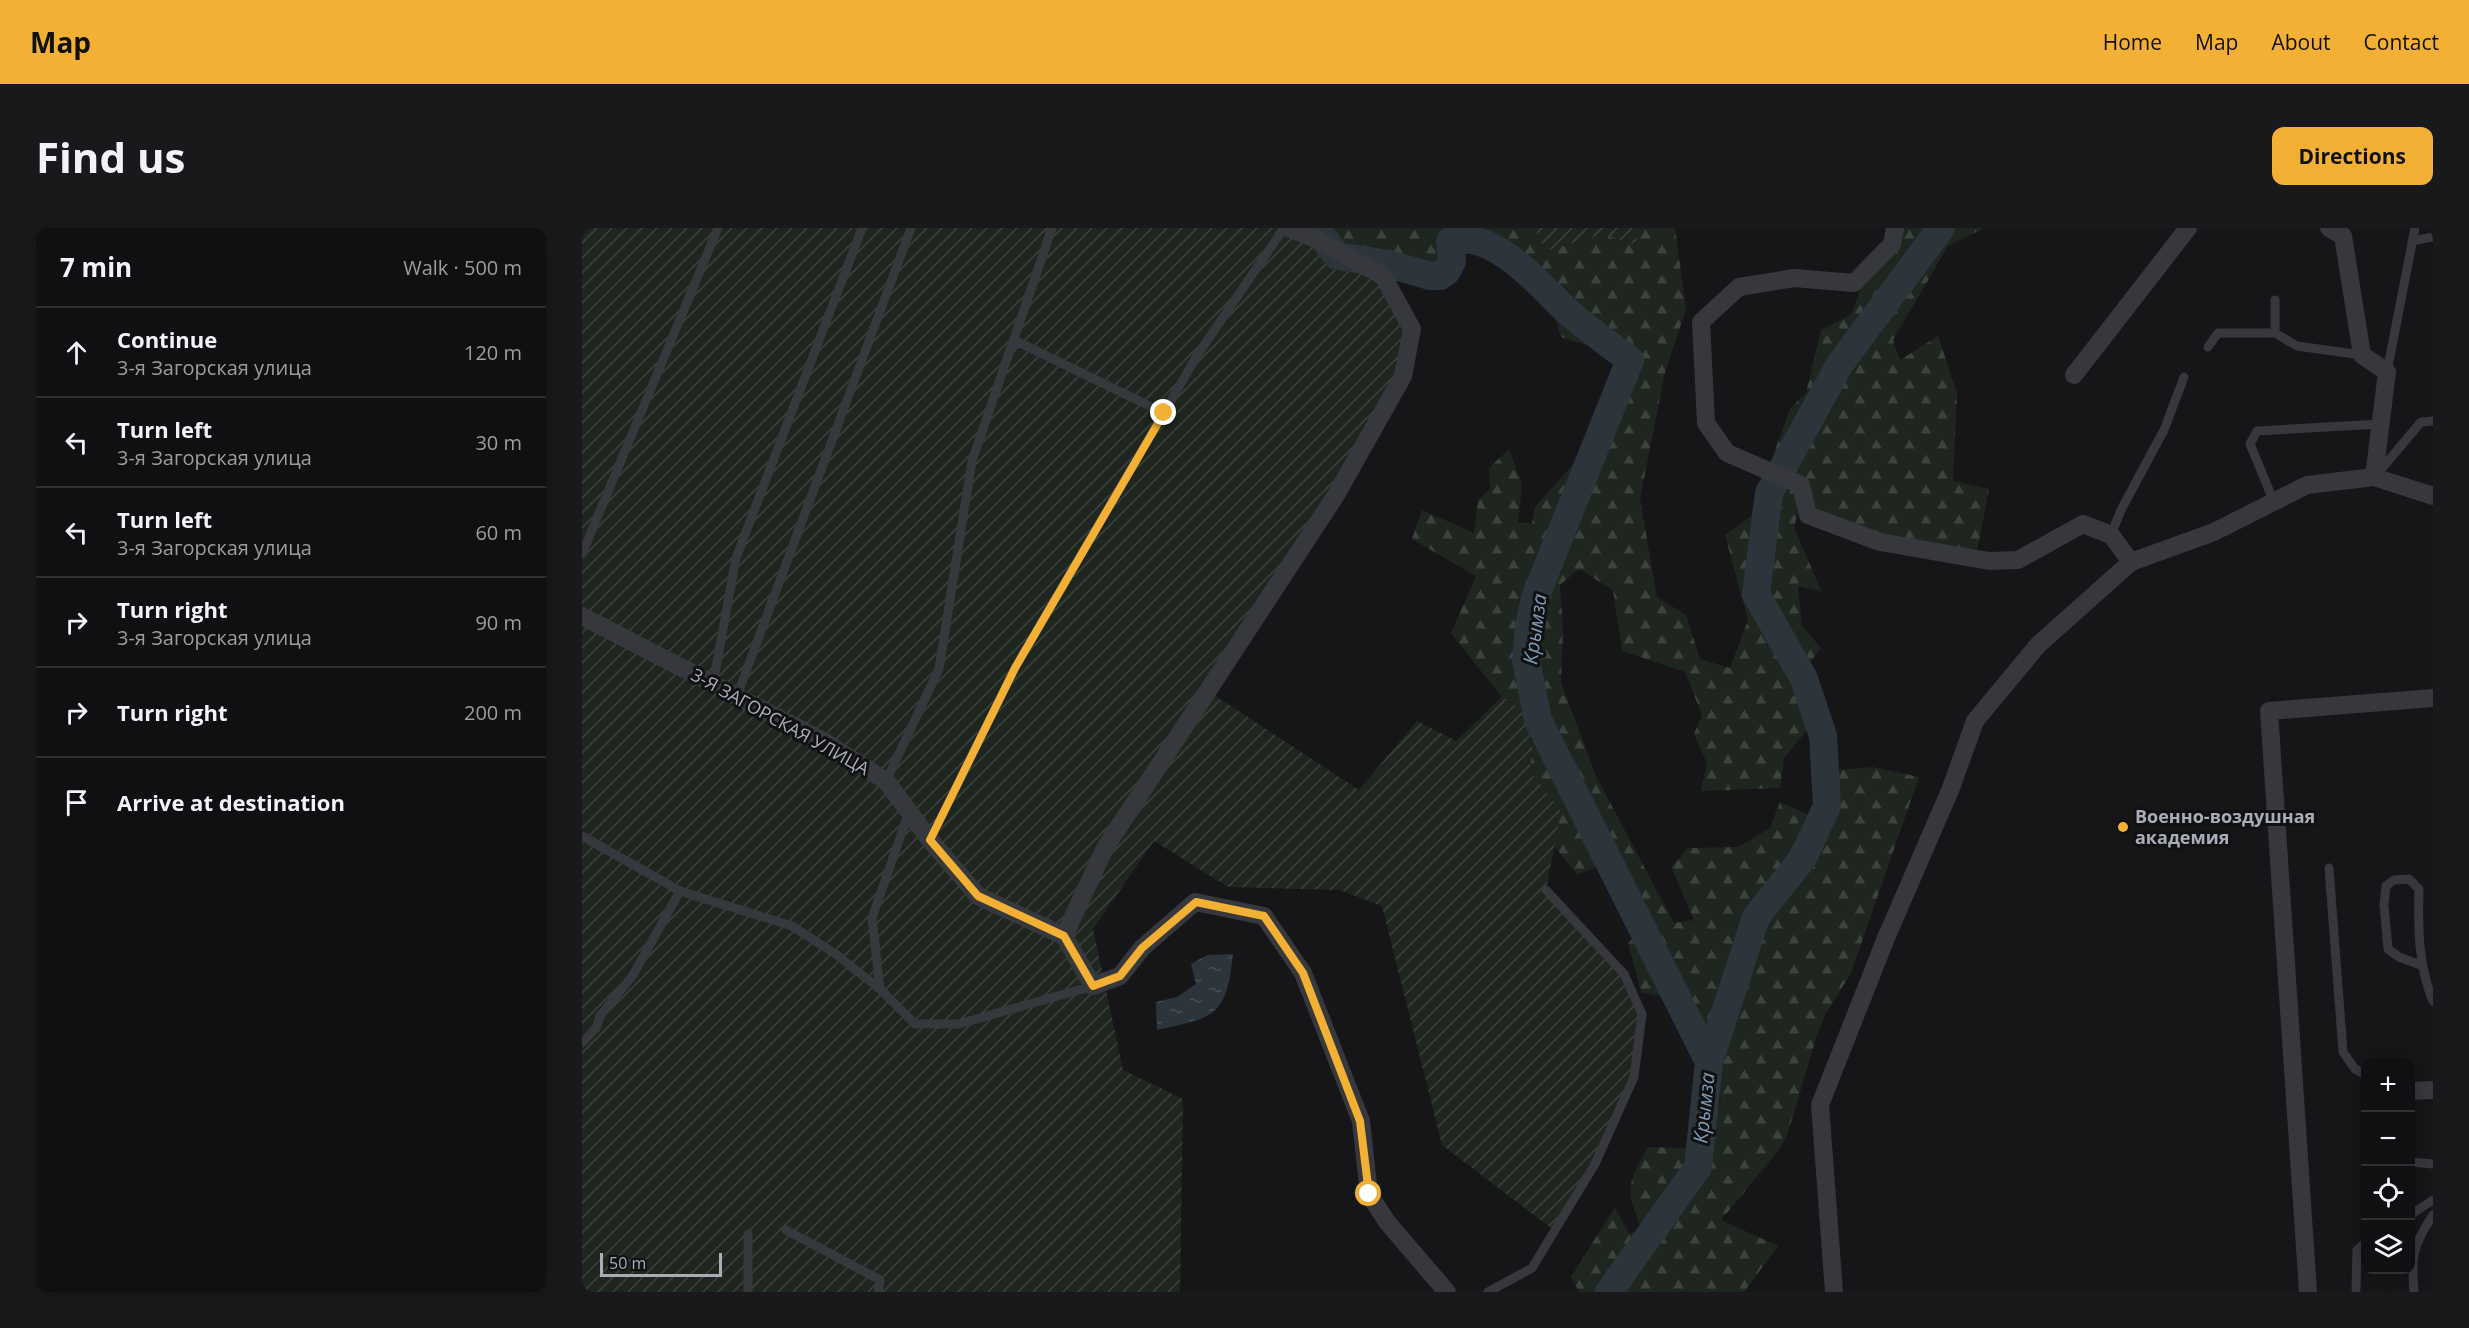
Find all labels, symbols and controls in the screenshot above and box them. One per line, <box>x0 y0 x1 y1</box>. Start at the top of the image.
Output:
text: Map <box>30 23 91 61</box>
text: Home <box>2103 28 2162 56</box>
text: Map <box>2195 28 2238 56</box>
text: About <box>2271 28 2331 56</box>
text: Contact <box>2364 28 2439 56</box>
button: Directions <box>2272 127 2433 185</box>
text: Find us <box>36 128 185 185</box>
text: 7 min <box>60 249 132 285</box>
text: Walk · 500 m <box>403 254 522 281</box>
text: Continue <box>117 324 217 354</box>
icon: ahead <box>60 336 93 369</box>
text: 120 m <box>464 339 522 366</box>
text: 3-я Загорская улица <box>117 354 312 381</box>
route end <box>1150 399 1176 425</box>
text: Turn left <box>117 414 212 444</box>
icon: left <box>60 426 93 459</box>
text: 30 m <box>475 429 522 456</box>
text: 3-я Загорская улица <box>117 444 312 471</box>
text: Turn left <box>117 504 212 534</box>
icon: left <box>60 516 93 549</box>
text: 60 m <box>475 519 522 546</box>
text: 3-я Загорская улица <box>117 534 312 561</box>
water label: Крымза <box>1516 592 1553 666</box>
text: Turn right <box>117 594 228 624</box>
icon: right <box>60 606 93 639</box>
text: 90 m <box>475 609 522 636</box>
text: 3-я Загорская улица <box>117 624 312 651</box>
street label: 3-Я ЗАГОРСКАЯ УЛИЦА <box>687 662 874 780</box>
icon: right <box>60 696 93 729</box>
text: Turn right <box>117 697 228 727</box>
text: 200 m <box>464 699 522 726</box>
icon: arrive <box>60 786 93 819</box>
text: Arrive at destination <box>117 787 345 817</box>
place label: Военно-воздушная академия <box>2135 804 2315 849</box>
marker: Военно-воздушная академия <box>2116 820 2130 834</box>
map controls <box>2361 1058 2415 1274</box>
button: + <box>2361 1058 2415 1112</box>
water label: Крымза <box>1686 1071 1721 1145</box>
button: − <box>2361 1112 2415 1166</box>
button: locate <box>2361 1166 2415 1220</box>
route start <box>1355 1180 1381 1206</box>
button: layers <box>2361 1220 2415 1274</box>
scale bar <box>600 1250 722 1278</box>
text: 50 m <box>609 1252 646 1274</box>

